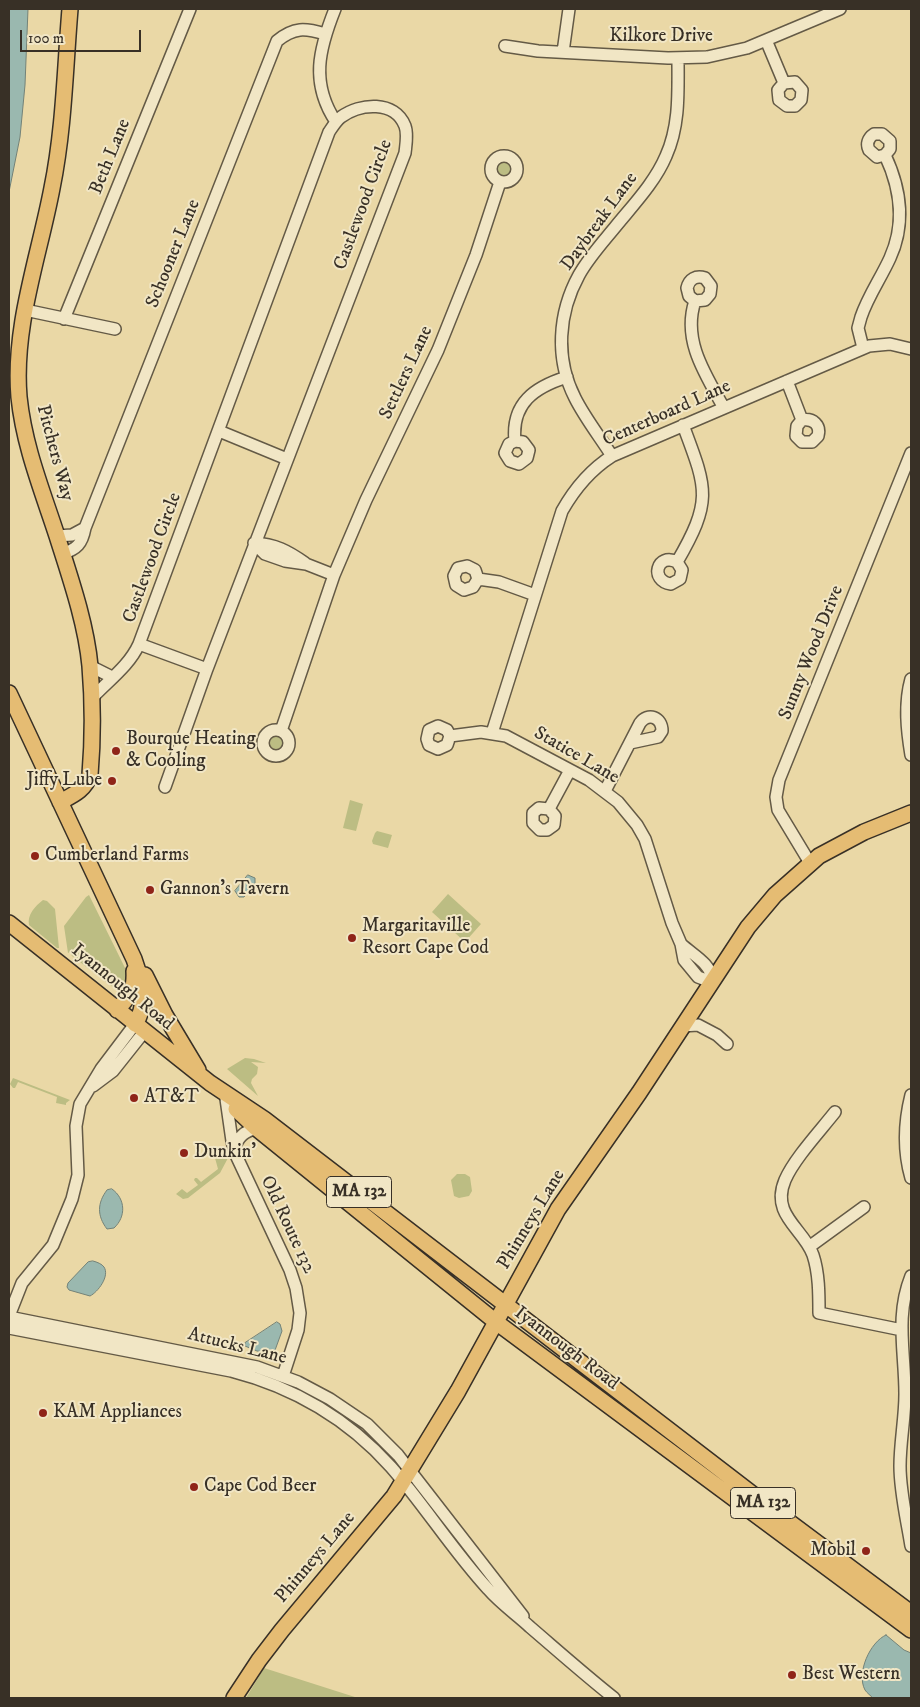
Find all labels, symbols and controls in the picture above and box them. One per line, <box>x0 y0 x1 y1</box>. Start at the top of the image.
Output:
scale bar <box>22 20 144 52</box>
street label: Kilkore Drive <box>609 26 713 48</box>
text: 100 m <box>28 29 64 48</box>
street label: Beth Lane <box>86 116 136 198</box>
street label: Castlewood Circle <box>330 137 398 273</box>
street label: Daybreak Lane <box>557 168 643 276</box>
street label: Schooner Lane <box>142 196 206 312</box>
street label: Settlers Lane <box>375 323 439 423</box>
street label: Centerboard Lane <box>600 376 734 452</box>
street label: Pitchers Way <box>30 402 78 504</box>
street label: Castlewood Circle <box>119 490 187 626</box>
street label: Sunny Wood Drive <box>775 583 849 723</box>
street label: Statice Lane <box>529 722 623 790</box>
place label: Bourque Heating & Cooling <box>126 729 256 773</box>
marker: Bourque Heating & Cooling <box>110 745 122 757</box>
place label: Jiffy Lube <box>27 770 102 792</box>
marker: Jiffy Lube <box>106 775 118 787</box>
place label: Cumberland Farms <box>45 845 189 867</box>
marker: Cumberland Farms <box>29 850 41 862</box>
place label: Gannon's Tavern <box>160 879 289 901</box>
marker: Gannon's Tavern <box>144 884 156 896</box>
place label: Margaritaville Resort Cape Cod <box>362 916 489 960</box>
marker: Margaritaville Resort Cape Cod <box>346 932 358 944</box>
street label: Iyannough Road <box>66 940 178 1036</box>
place label: AT&T <box>144 1087 199 1109</box>
marker: AT&T <box>128 1092 140 1104</box>
place label: Dunkin' <box>194 1142 256 1164</box>
marker: Dunkin' <box>178 1147 190 1159</box>
street label: Phinneys Lane <box>493 1166 571 1274</box>
street label: Old Route 132 <box>254 1173 320 1277</box>
road number: MA 132 <box>326 1176 392 1208</box>
street label: Iyannough Road <box>509 1302 623 1396</box>
street label: Attucks Lane <box>185 1324 289 1370</box>
place label: KAM Appliances <box>53 1402 182 1424</box>
marker: KAM Appliances <box>37 1407 49 1419</box>
place label: Cape Cod Beer <box>204 1476 316 1498</box>
marker: Cape Cod Beer <box>188 1481 200 1493</box>
road number: MA 132 <box>730 1488 796 1519</box>
street label: Phinneys Lane <box>271 1508 361 1608</box>
place label: Mobil <box>810 1540 856 1562</box>
marker: Mobil <box>860 1545 872 1557</box>
place label: Best Western <box>802 1664 900 1686</box>
marker: Best Western <box>786 1669 798 1681</box>

